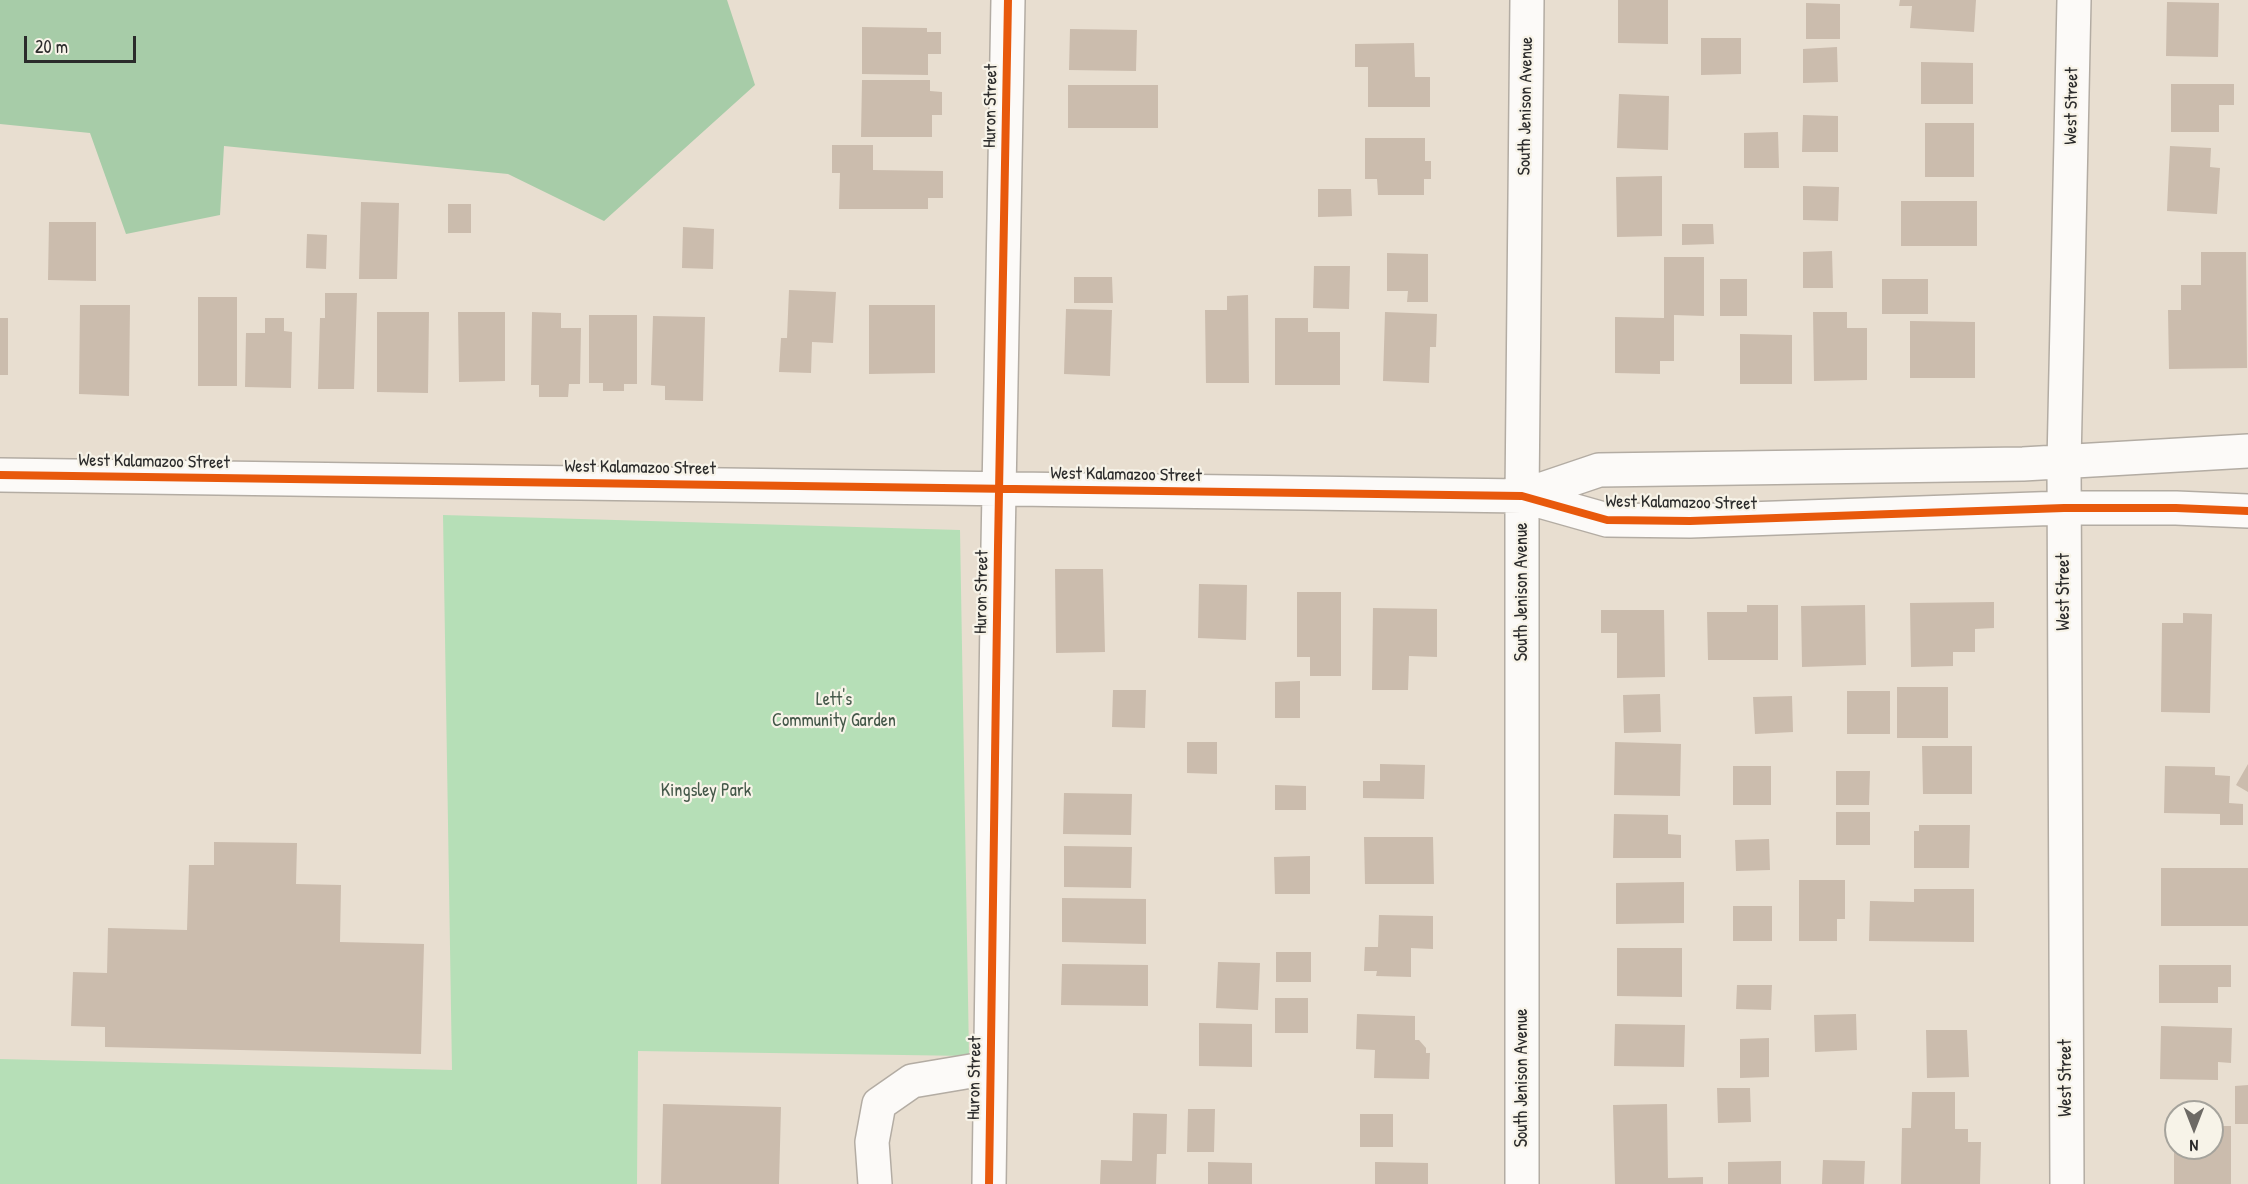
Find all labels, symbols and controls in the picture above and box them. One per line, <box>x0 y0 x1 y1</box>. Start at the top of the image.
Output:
scale bar <box>27 24 140 62</box>
text: 20 m <box>35 34 68 59</box>
street label: South Jenison Avenue <box>1514 36 1538 176</box>
street label: Huron Street <box>979 64 1003 148</box>
street label: West Street <box>2061 67 2083 145</box>
street label: West Kalamazoo Street <box>78 450 230 474</box>
street label: West Kalamazoo Street <box>564 456 716 480</box>
street label: West Kalamazoo Street <box>1050 463 1202 487</box>
street label: West Kalamazoo Street <box>1605 491 1757 515</box>
street label: South Jenison Avenue <box>1511 523 1533 661</box>
street label: Huron Street <box>970 550 994 634</box>
street label: West Street <box>2053 553 2075 631</box>
park label: Lett's Community Garden <box>772 689 896 732</box>
park label: Kingsley Park <box>661 780 751 802</box>
street label: South Jenison Avenue <box>1511 1009 1533 1147</box>
street label: Huron Street <box>963 1036 987 1120</box>
street label: West Street <box>2055 1039 2077 1117</box>
north arrow <box>2164 1100 2224 1160</box>
text: N <box>2190 1135 2198 1157</box>

